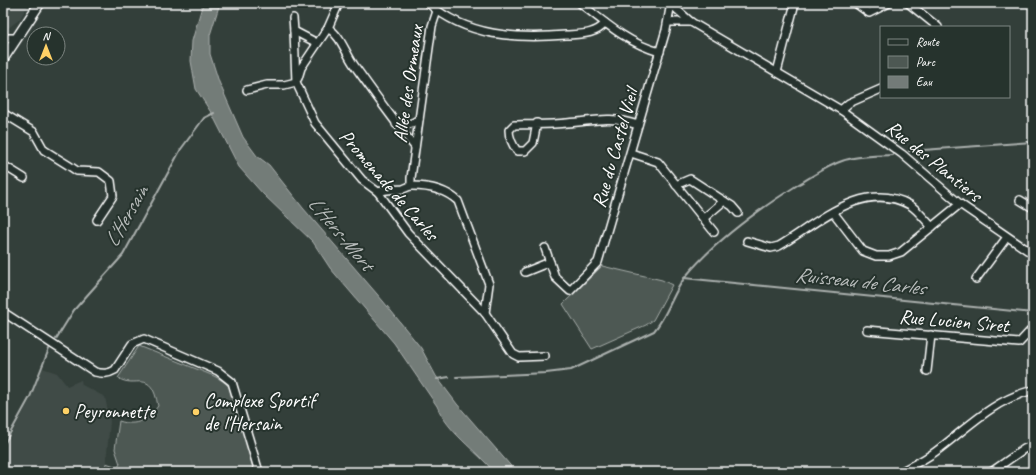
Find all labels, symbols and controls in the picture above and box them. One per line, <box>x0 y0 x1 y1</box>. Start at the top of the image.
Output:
street label: Allée des Ormeaux <box>387 21 429 144</box>
north arrow <box>26 26 66 66</box>
legend <box>880 26 1010 98</box>
text: N <box>43 29 52 43</box>
text: Route <box>916 34 940 50</box>
text: Parc <box>916 54 936 70</box>
text: Eau <box>916 74 934 90</box>
street label: Rue du Castel Vieil <box>586 82 645 210</box>
street label: Rue des Plantiers <box>881 115 989 209</box>
street label: Promenade de Carles <box>334 124 446 247</box>
water label: L'Hersain <box>98 178 155 251</box>
water label: L'Hers-Mort <box>303 191 382 278</box>
water label: Ruisseau de Carles <box>794 261 930 301</box>
street label: Rue Lucien Siret <box>898 304 1012 338</box>
place label: Complexe Sportif de l'Hersain <box>204 388 319 436</box>
place label: Peyronnette <box>74 399 156 424</box>
marker: Peyronnette <box>61 406 71 416</box>
marker: Complexe Sportif de l'Hersain <box>191 407 201 417</box>

